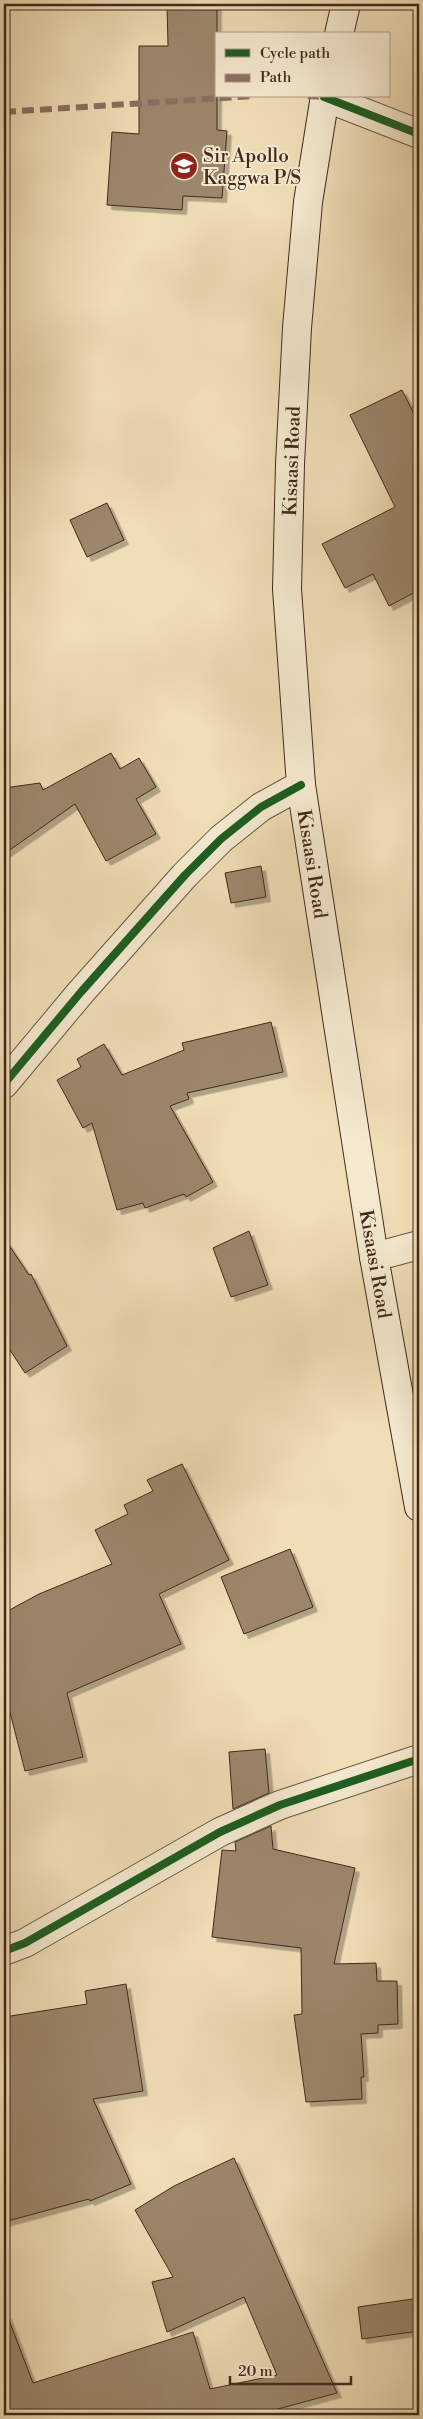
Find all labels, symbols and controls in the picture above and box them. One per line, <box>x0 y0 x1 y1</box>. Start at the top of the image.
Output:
legend <box>215 32 390 98</box>
text: Cycle path <box>260 44 330 63</box>
text: Path <box>260 68 292 87</box>
place label: Sir Apollo Kaggwa P/S <box>203 144 301 190</box>
school or university icon: Sir Apollo Kaggwa P/S <box>169 151 199 181</box>
street label: Kisaasi Road <box>278 405 306 517</box>
street label: Kisaasi Road <box>292 808 333 921</box>
street label: Kisaasi Road <box>354 1208 396 1321</box>
scale bar <box>230 2354 352 2386</box>
text: 20 m <box>238 2362 273 2381</box>

